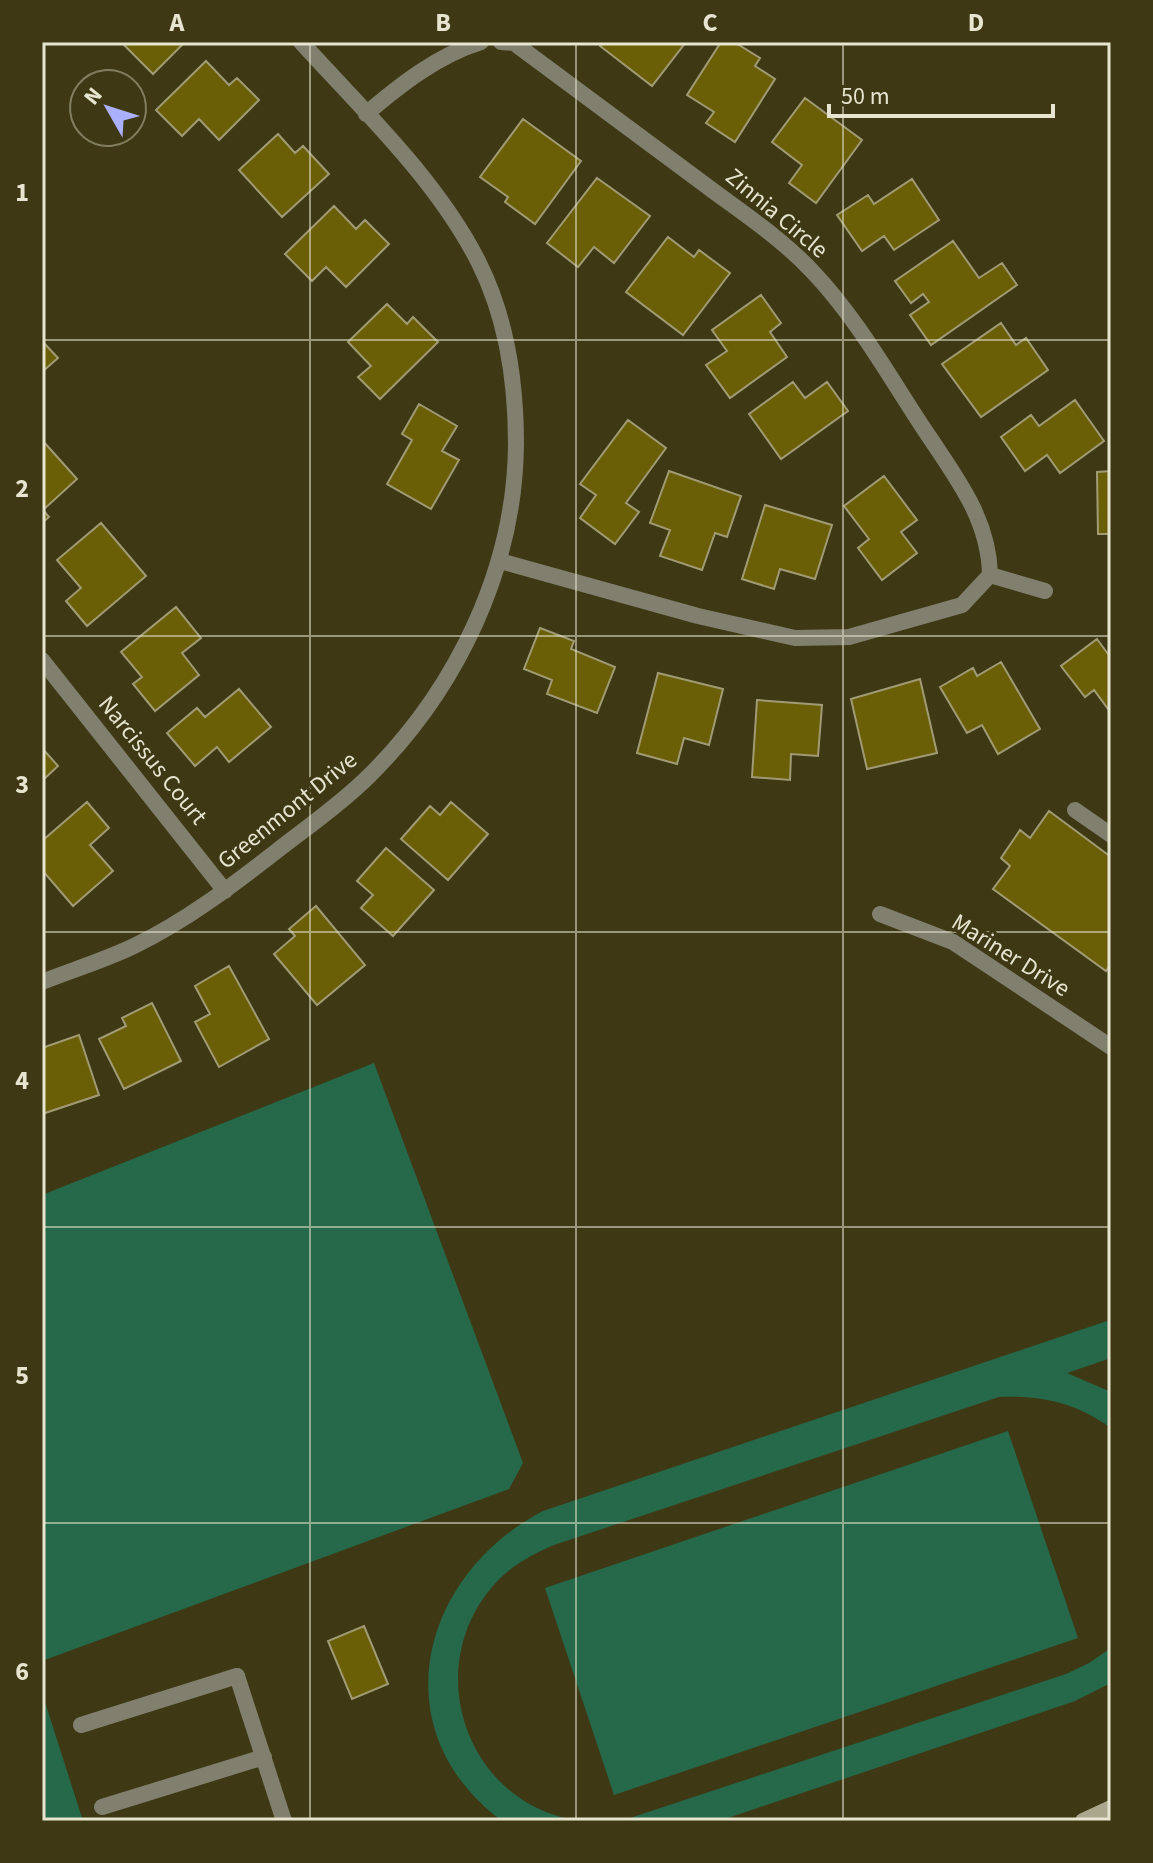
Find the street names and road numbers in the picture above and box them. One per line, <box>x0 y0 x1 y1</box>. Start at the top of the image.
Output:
street label: Zinnia Circle <box>718 160 836 267</box>
street label: Narcissus Court <box>90 688 216 832</box>
street label: Greenmont Drive <box>210 743 365 878</box>
street label: Mariner Drive <box>945 905 1077 1006</box>

